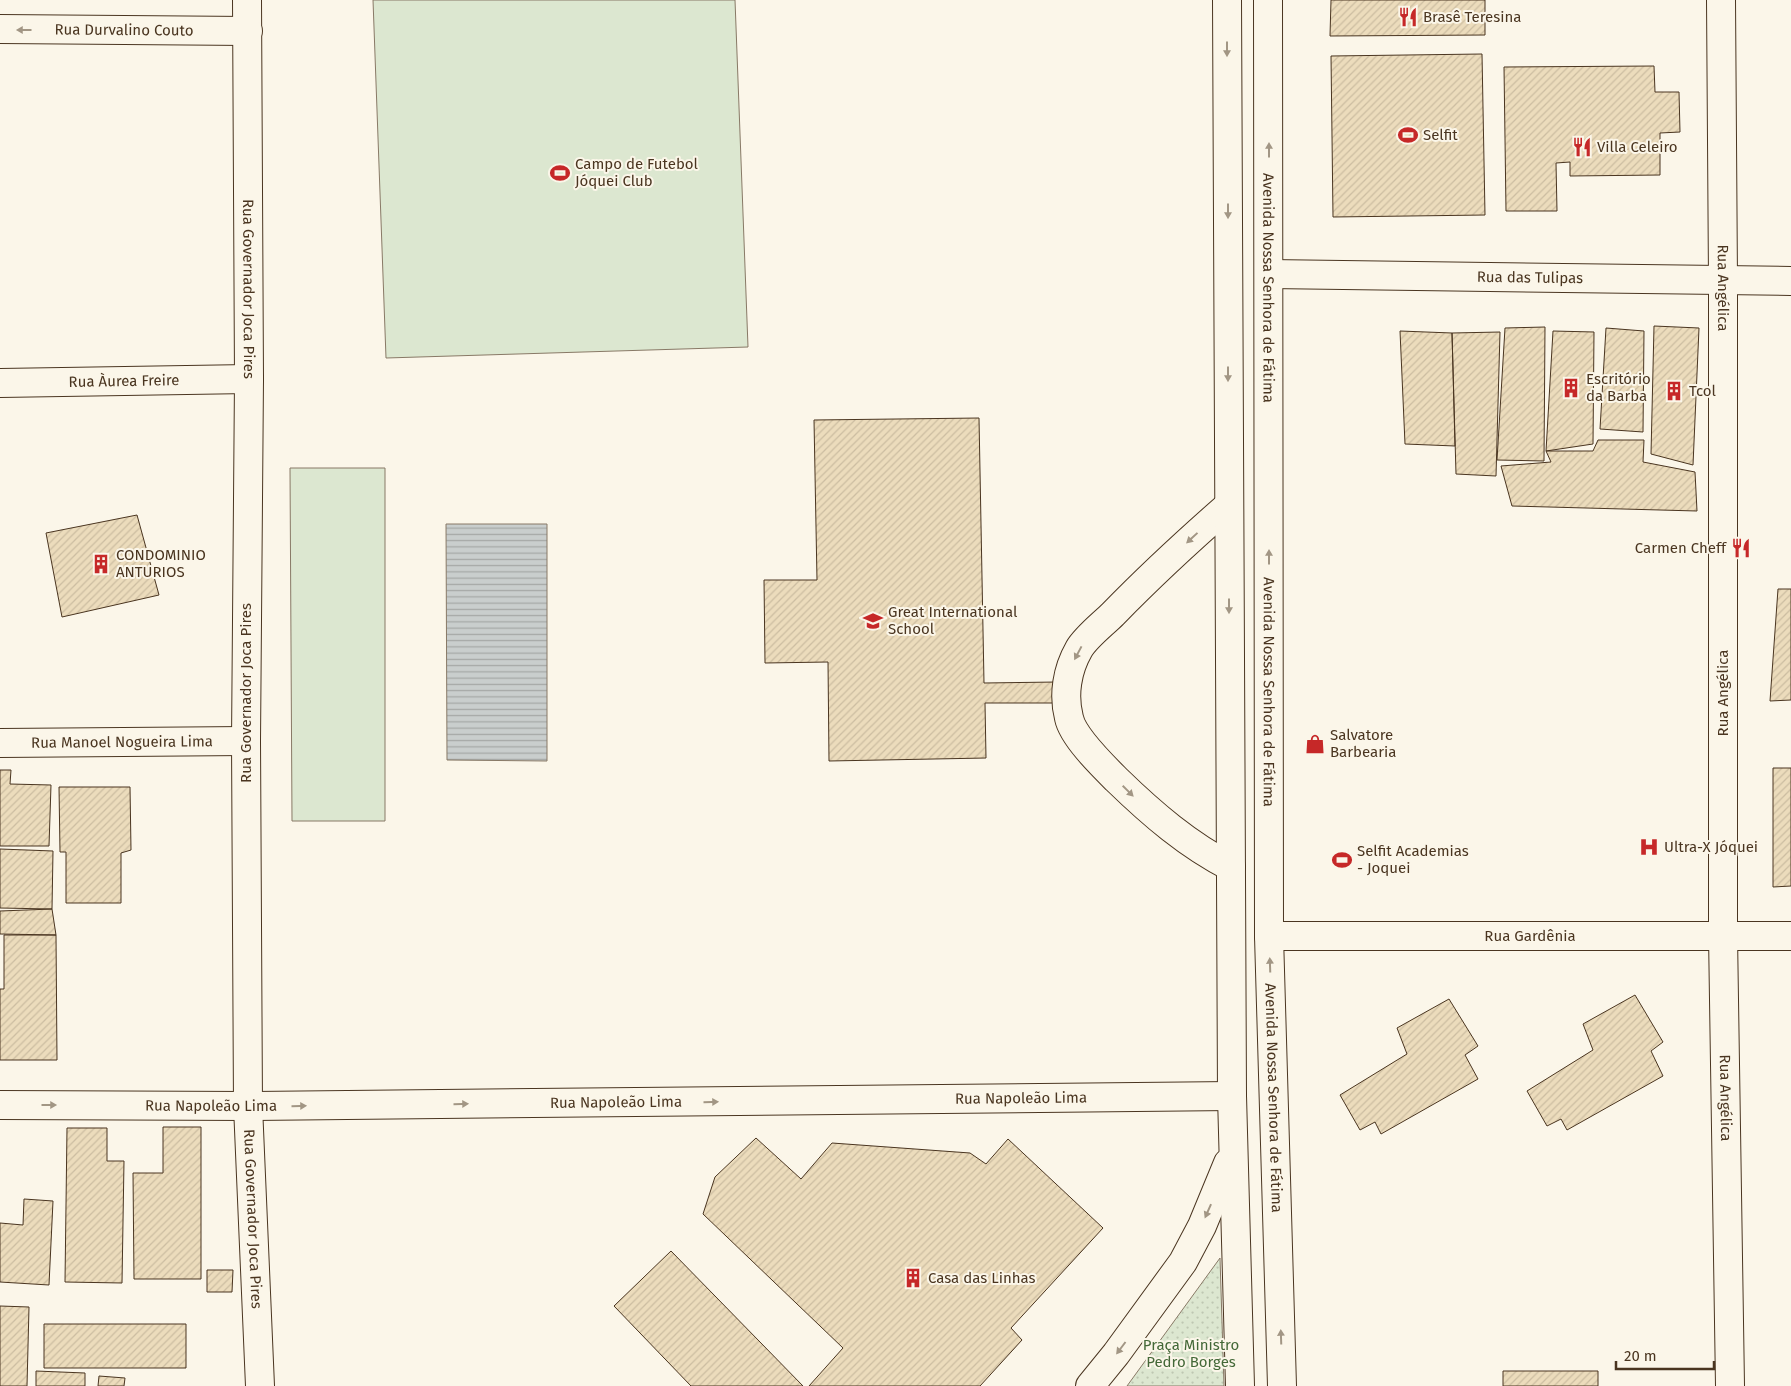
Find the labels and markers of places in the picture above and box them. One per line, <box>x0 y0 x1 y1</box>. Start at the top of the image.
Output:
restaurant icon: Brasê Teresina <box>1397 6 1419 28</box>
place label: Brasê Teresina <box>1423 8 1521 26</box>
sports icon: Selfit <box>1397 124 1419 146</box>
place label: Selfit <box>1423 126 1458 144</box>
restaurant icon: Villa Celeiro <box>1571 136 1593 158</box>
place label: Villa Celeiro <box>1597 138 1678 156</box>
place label: Campo de Futebol Jóquei Club <box>575 155 699 190</box>
sports icon: Campo de Futebol Jóquei Club <box>549 162 571 184</box>
place label: Escritório da Barba <box>1586 370 1651 405</box>
building icon: Escritório da Barba <box>1560 377 1582 399</box>
building icon: Tcol <box>1663 380 1685 402</box>
place label: Tcol <box>1689 382 1717 400</box>
restaurant icon: Carmen Cheff <box>1730 537 1752 559</box>
place label: Carmen Cheff <box>1635 539 1727 557</box>
place label: CONDOMINIO ANTURIOS <box>116 546 206 581</box>
building icon: CONDOMINIO ANTURIOS <box>90 553 112 575</box>
place label: Great International School <box>888 603 1018 638</box>
school or university icon: Great International School <box>862 610 884 632</box>
place label: Salvatore Barbearia <box>1330 726 1396 761</box>
shop icon: Salvatore Barbearia <box>1304 733 1326 755</box>
hospital icon: Ultra-X Jóquei <box>1638 836 1660 858</box>
place label: Ultra-X Jóquei <box>1664 838 1758 856</box>
place label: Selfit Academias - Joquei <box>1357 842 1469 877</box>
sports icon: Selfit Academias - Joquei <box>1331 849 1353 871</box>
building icon: Casa das Linhas <box>902 1267 924 1289</box>
place label: Casa das Linhas <box>928 1269 1036 1287</box>

